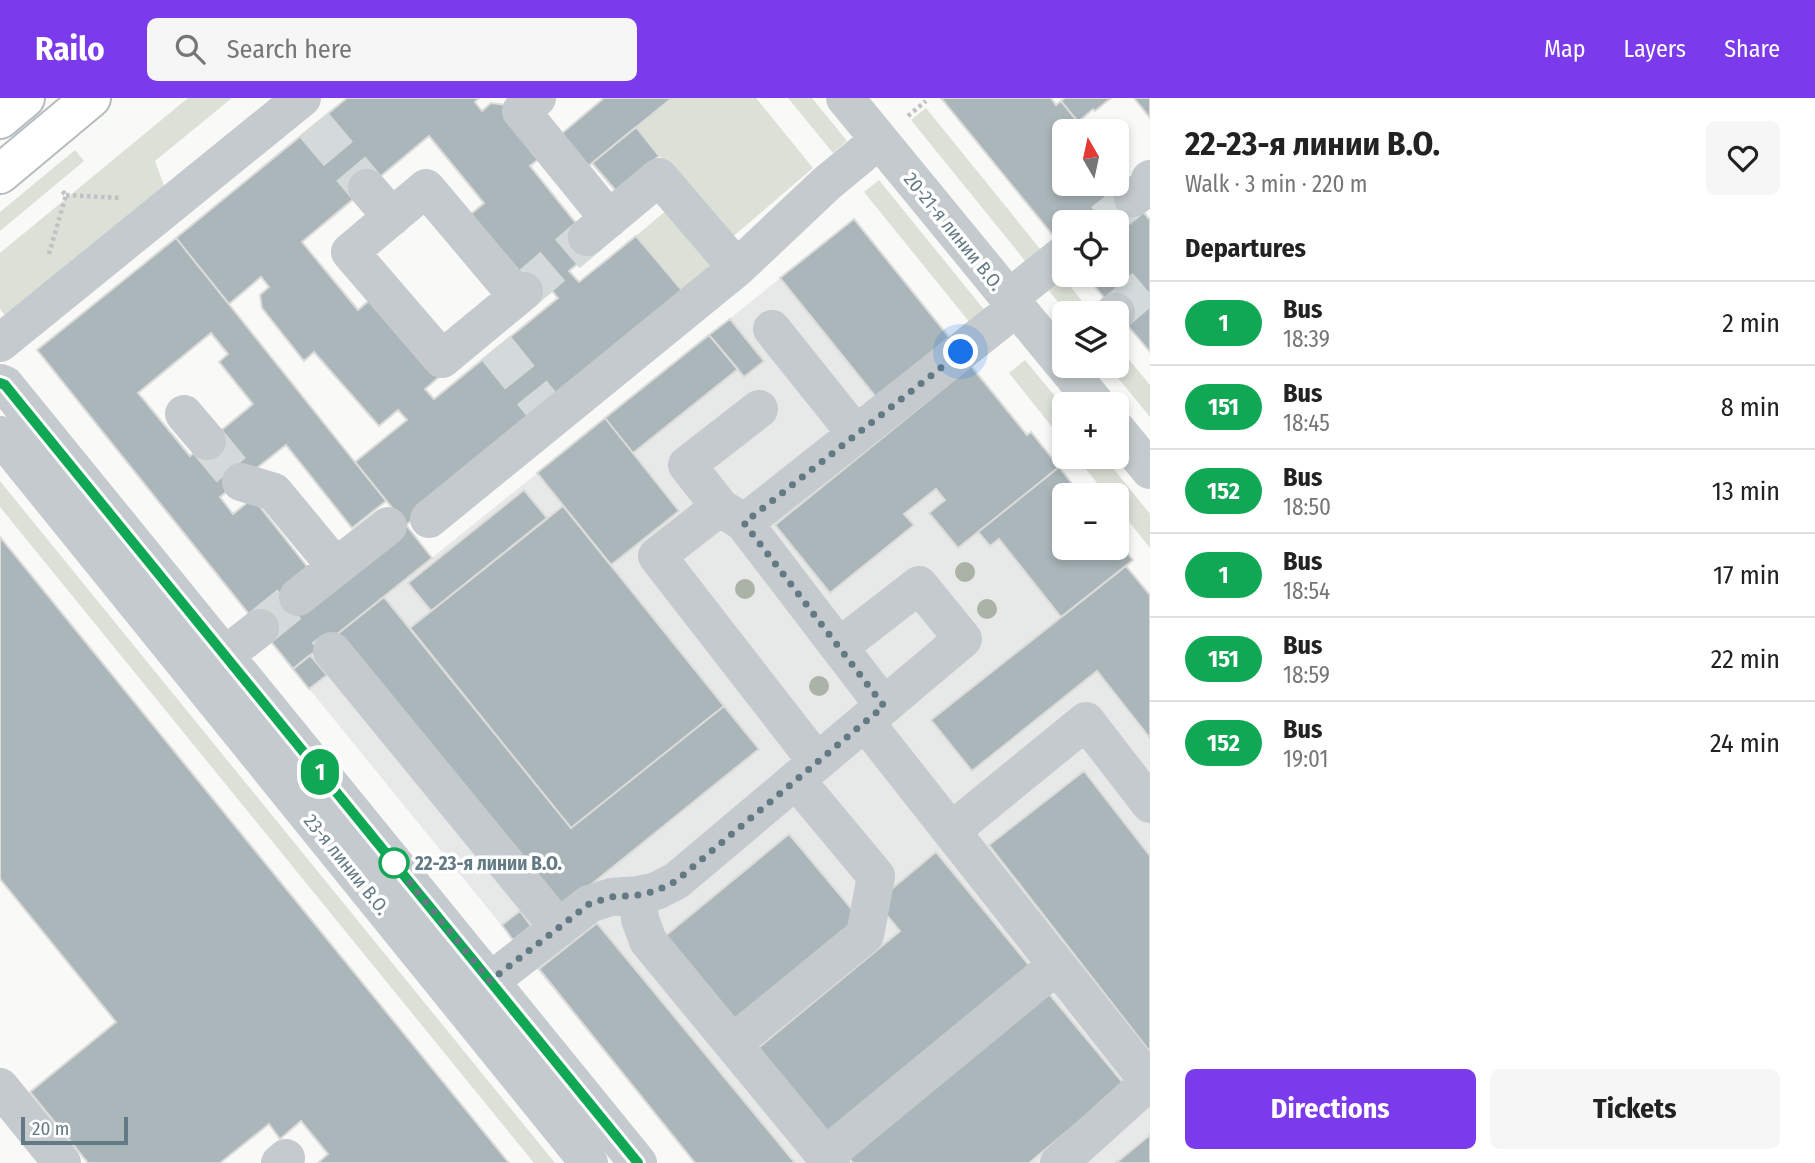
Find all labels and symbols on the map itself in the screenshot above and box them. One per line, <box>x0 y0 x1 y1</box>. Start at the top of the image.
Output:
north arrow <box>1052 119 1129 196</box>
street label: 20-21-я линии В.О. <box>899 168 1008 295</box>
your location <box>943 334 978 369</box>
line badge: 1 <box>297 749 343 795</box>
street label: 23-я линии В.О. <box>299 810 394 919</box>
marker: 22-23-я линии В.О. <box>379 848 409 878</box>
place label: 22-23-я линии В.О. <box>414 852 562 875</box>
scale bar <box>21 1114 128 1146</box>

